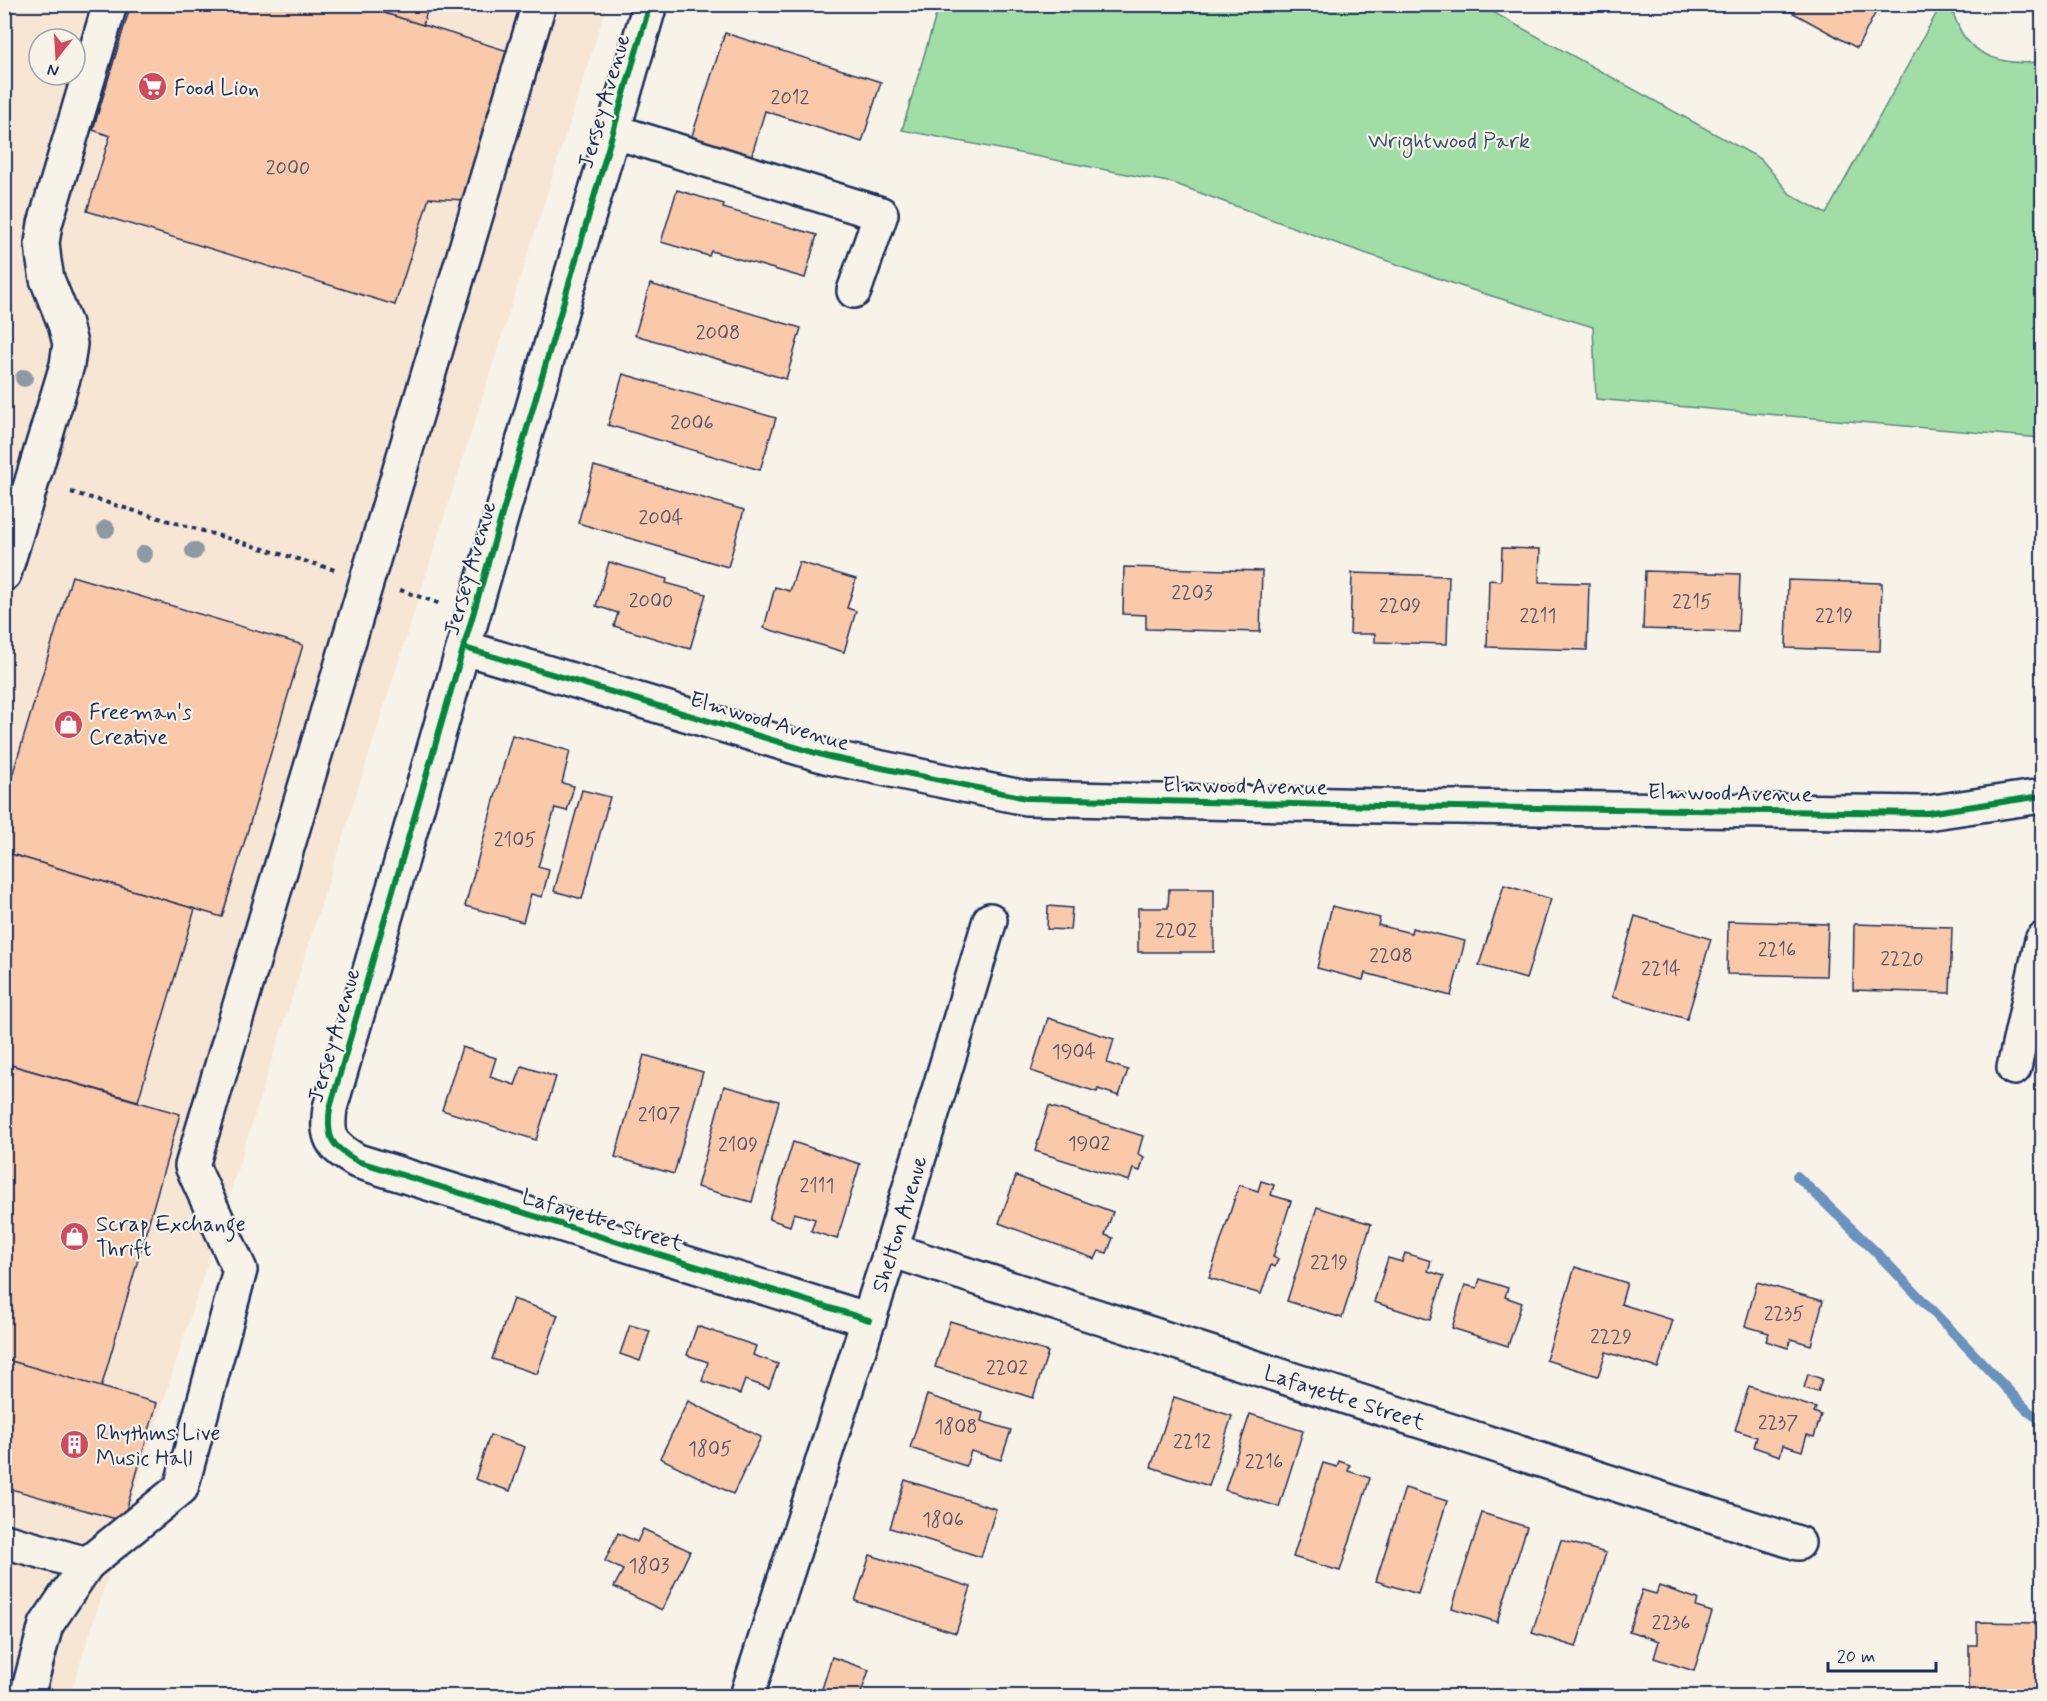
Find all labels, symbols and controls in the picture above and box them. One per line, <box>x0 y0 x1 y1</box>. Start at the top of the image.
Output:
north arrow <box>27 27 87 87</box>
street label: Jersey Avenue <box>572 31 637 172</box>
text: N <box>45 58 61 82</box>
supermarket icon: Food Lion <box>137 71 169 103</box>
place label: Food Lion <box>174 75 259 103</box>
house number: 2012 <box>771 85 810 112</box>
park label: Wrightwood Park <box>1368 128 1530 159</box>
house number: 2000 <box>266 155 310 182</box>
house number: 2008 <box>696 320 740 347</box>
house number: 2006 <box>670 410 714 437</box>
street label: Jersey Avenue <box>438 498 503 639</box>
house number: 2004 <box>639 505 684 532</box>
house number: 2203 <box>1171 580 1213 607</box>
house number: 2000 <box>629 588 673 615</box>
house number: 2215 <box>1672 589 1712 616</box>
house number: 2209 <box>1379 593 1421 620</box>
house number: 2211 <box>1519 603 1557 630</box>
house number: 2219 <box>1815 603 1853 630</box>
street label: Elmwood Avenue <box>686 686 853 758</box>
place label: Freeman's Creative <box>89 699 192 752</box>
shop icon: Freeman's Creative <box>52 708 84 740</box>
street label: Elmwood Avenue <box>1162 772 1328 802</box>
street label: Elmwood Avenue <box>1647 779 1813 809</box>
house number: 2105 <box>494 827 536 854</box>
house number: 2202 <box>1155 918 1197 945</box>
house number: 2216 <box>1758 937 1796 964</box>
house number: 2208 <box>1369 943 1413 970</box>
house number: 2220 <box>1880 946 1924 973</box>
house number: 2214 <box>1641 956 1681 983</box>
street label: Jersey Avenue <box>302 965 367 1106</box>
house number: 1904 <box>1052 1039 1097 1066</box>
house number: 2107 <box>638 1102 680 1129</box>
house number: 1902 <box>1068 1131 1111 1158</box>
house number: 2109 <box>718 1132 758 1159</box>
street label: Shelton Avenue <box>866 1153 935 1296</box>
house number: 2111 <box>799 1173 835 1200</box>
street label: Lafayette Street <box>518 1183 687 1259</box>
place label: Scrap Exchange Thrift <box>96 1211 246 1264</box>
shop icon: Scrap Exchange Thrift <box>59 1220 91 1252</box>
house number: 2219 <box>1310 1250 1348 1277</box>
house number: 2235 <box>1764 1301 1804 1328</box>
house number: 2229 <box>1590 1324 1632 1351</box>
house number: 2202 <box>986 1355 1028 1382</box>
street label: Lafayette Street <box>1260 1359 1428 1438</box>
house number: 2237 <box>1758 1410 1798 1437</box>
house number: 1808 <box>934 1414 978 1441</box>
place label: Rhythms Live Music Hall <box>96 1420 221 1473</box>
building icon: Rhythms Live Music Hall <box>59 1429 91 1461</box>
house number: 2212 <box>1173 1429 1211 1456</box>
house number: 1805 <box>688 1436 732 1463</box>
house number: 2216 <box>1245 1449 1283 1476</box>
house number: 1806 <box>922 1507 964 1534</box>
house number: 1803 <box>629 1553 669 1580</box>
house number: 2236 <box>1652 1610 1690 1637</box>
scale bar <box>1828 1635 1936 1673</box>
text: 20 m <box>1837 1645 1875 1669</box>

